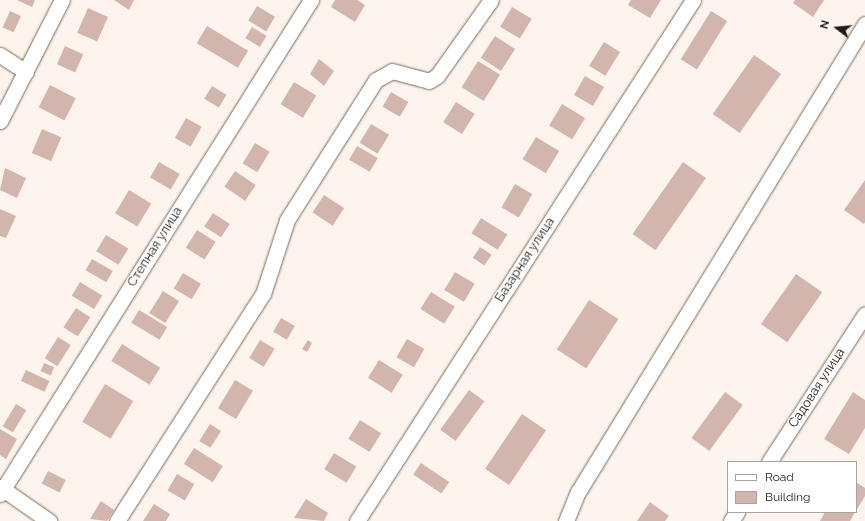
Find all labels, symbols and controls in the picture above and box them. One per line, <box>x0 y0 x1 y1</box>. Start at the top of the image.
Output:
north arrow <box>817 8 857 48</box>
text: N <box>818 19 832 30</box>
street label: Степная улица <box>124 204 186 290</box>
street label: Базарная улица <box>492 215 558 305</box>
street label: Садовая улица <box>785 345 849 431</box>
legend <box>727 461 857 513</box>
text: Road <box>765 470 794 484</box>
text: Building <box>765 490 811 504</box>

